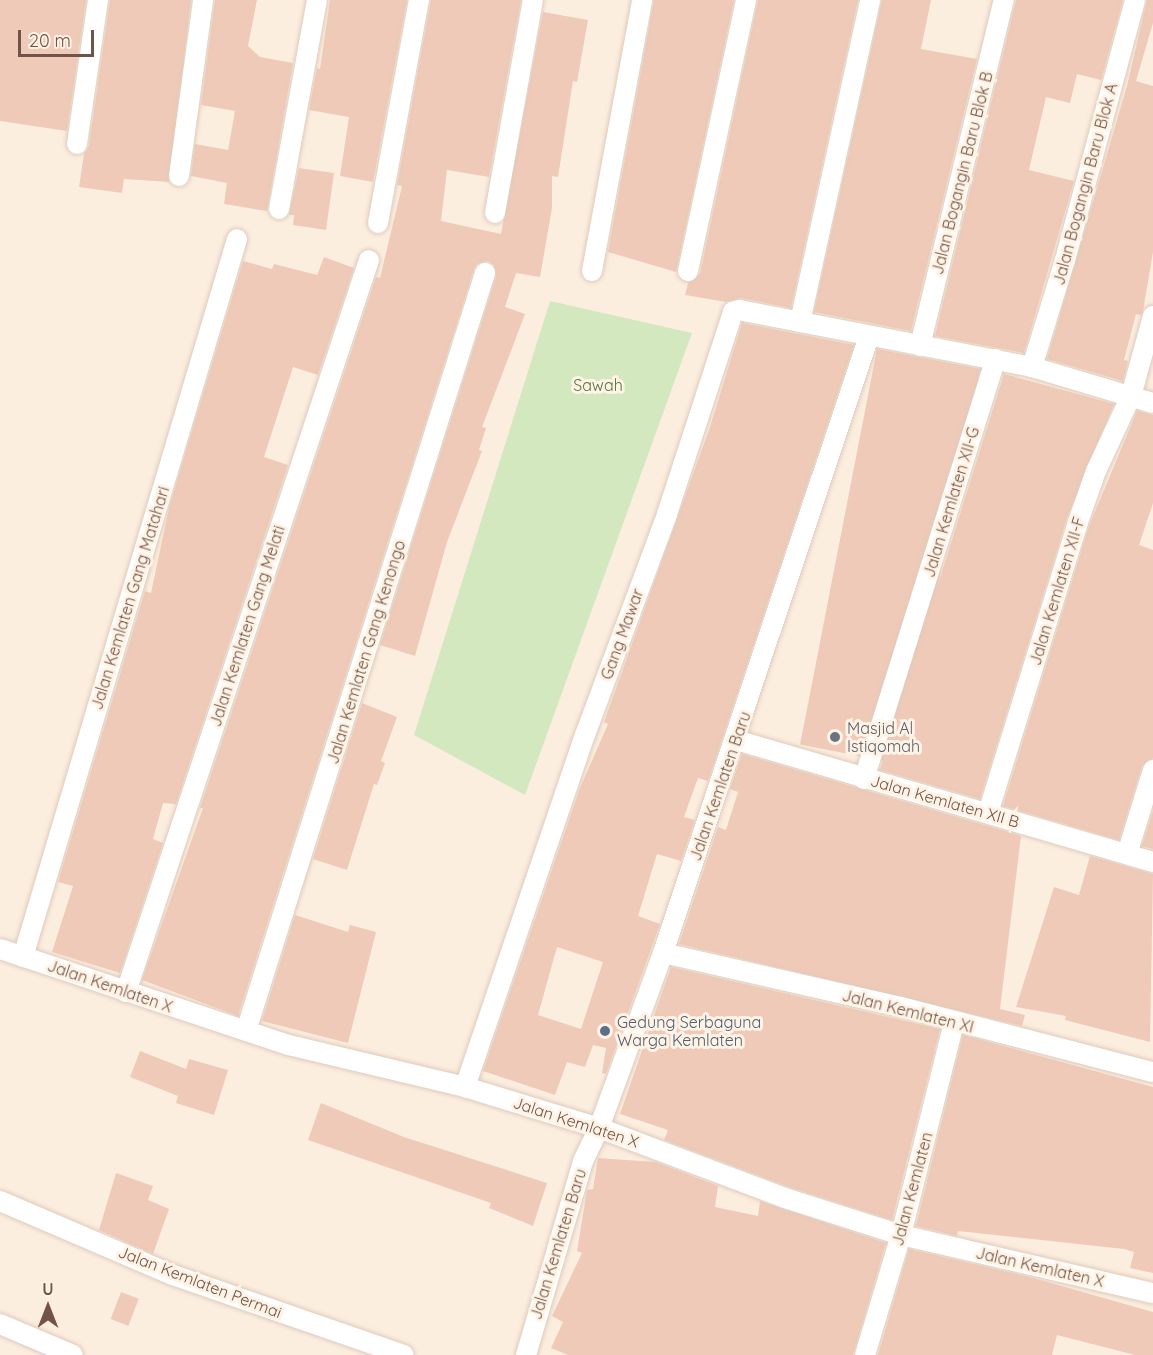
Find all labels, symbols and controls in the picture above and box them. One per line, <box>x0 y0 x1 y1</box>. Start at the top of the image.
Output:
scale bar <box>21 18 98 56</box>
text: 20 m <box>29 29 71 52</box>
street label: Jalan Bogangin Baru Blok B <box>927 70 997 276</box>
street label: Jalan Bogangin Baru Blok A <box>1049 81 1121 287</box>
park label: Sawah <box>573 375 623 395</box>
street label: Jalan Kemlaten XII-G <box>919 424 983 580</box>
street label: Jalan Kemlaten Gang Matahari <box>87 484 173 712</box>
street label: Jalan Kemlaten XII-F <box>1025 514 1089 668</box>
street label: Jalan Kemlaten Gang Melati <box>205 523 289 729</box>
street label: Jalan Kemlaten Gang Kenongo <box>323 538 409 766</box>
street label: Gang Mawar <box>597 586 647 682</box>
street label: Jalan Kemlaten Baru <box>685 709 755 863</box>
place label: Masjid Al Istiqomah <box>847 718 920 756</box>
marker: Masjid Al Istiqomah <box>828 730 842 744</box>
street label: Jalan Kemlaten XII B <box>868 771 1022 831</box>
street label: Jalan Kemlaten X <box>45 956 175 1016</box>
street label: Jalan Kemlaten XI <box>840 985 976 1037</box>
place label: Gedung Serbaguna Warga Kemlaten <box>617 1012 761 1050</box>
marker: Gedung Serbaguna Warga Kemlaten <box>598 1024 612 1038</box>
street label: Jalan Kemlaten X <box>511 1093 641 1151</box>
street label: Jalan Kemlaten <box>888 1130 936 1248</box>
street label: Jalan Kemlaten Baru <box>526 1166 590 1322</box>
street label: Jalan Kemlaten Permai <box>116 1242 284 1322</box>
street label: Jalan Kemlaten X <box>974 1243 1106 1291</box>
north arrow <box>18 1277 78 1337</box>
text: U <box>42 1279 54 1299</box>

